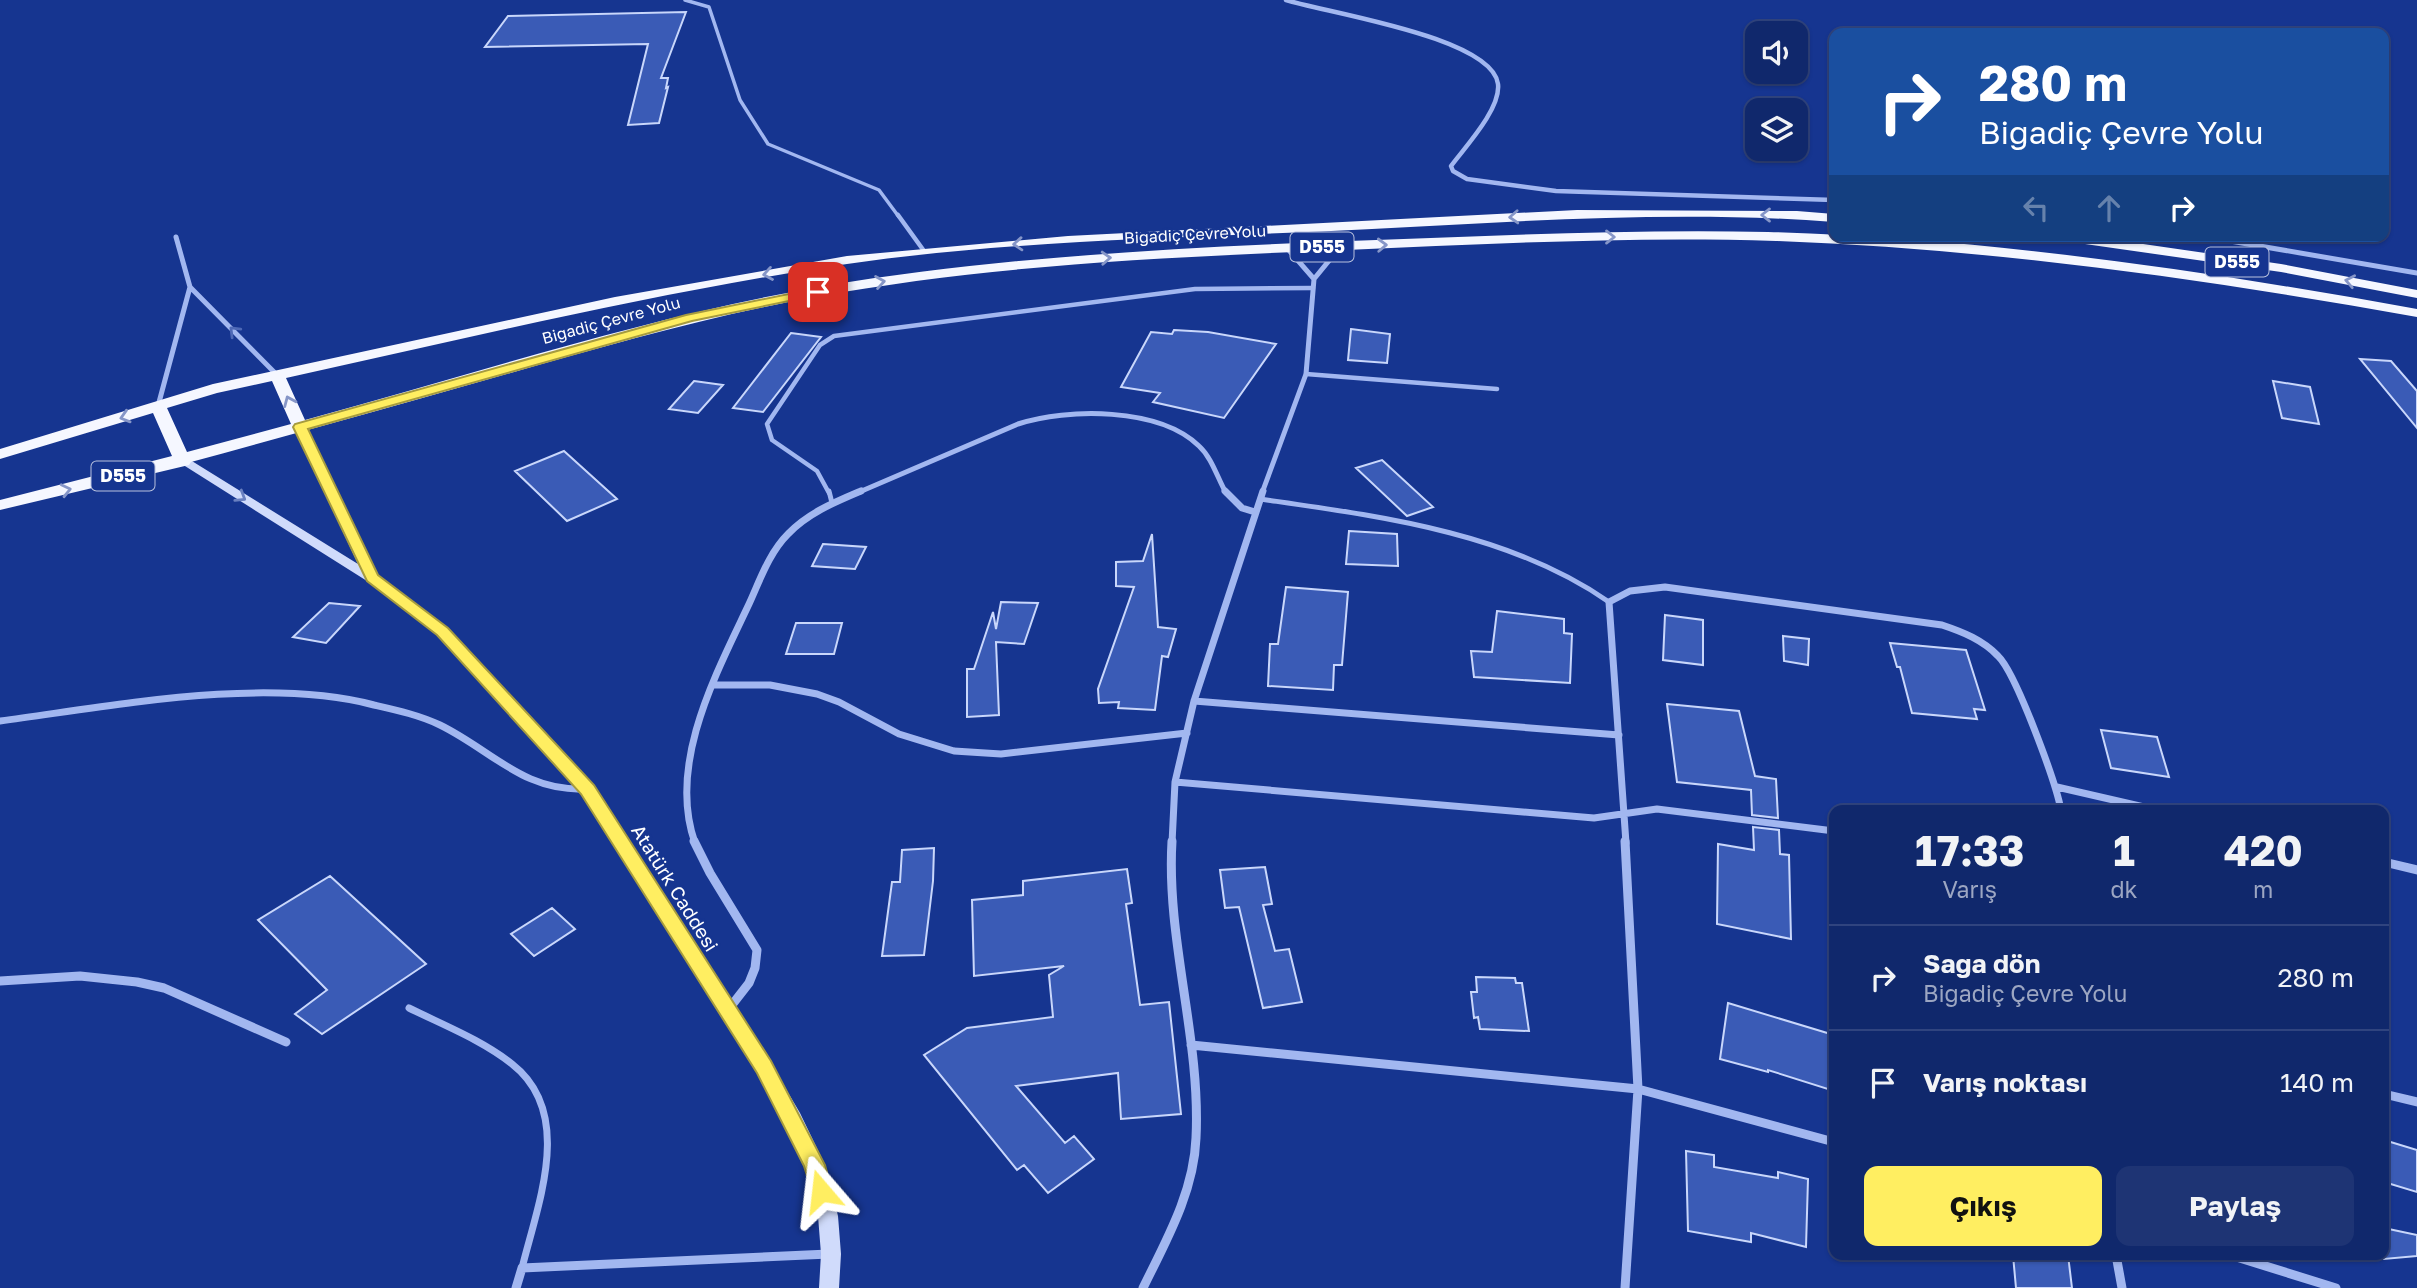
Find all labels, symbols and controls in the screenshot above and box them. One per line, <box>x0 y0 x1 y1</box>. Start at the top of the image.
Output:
map controls <box>1745 21 1808 161</box>
button: sound <box>1745 21 1808 84</box>
text: 280 m <box>1979 53 2127 112</box>
icon: right <box>1864 56 1955 147</box>
button: layers <box>1745 98 1808 161</box>
text: Bigadiç Çevre Yolu <box>1979 113 2264 151</box>
icon: left <box>2017 189 2055 227</box>
icon: ahead <box>2090 189 2128 227</box>
icon: right <box>2163 189 2201 227</box>
one-way arrow <box>1760 207 1771 223</box>
one-way arrow <box>1508 209 1519 224</box>
street label: Bigadiç Çevre Yolu <box>1123 220 1267 248</box>
one-way arrow <box>1605 229 1615 245</box>
road number: D555 <box>1290 232 1354 262</box>
one-way arrow <box>1012 236 1023 251</box>
one-way arrow <box>1377 237 1388 252</box>
road number: D555 <box>2206 248 2268 276</box>
one-way arrow <box>1101 251 1112 266</box>
pin <box>788 262 848 322</box>
one-way arrow <box>762 266 774 281</box>
icon: arrive <box>799 273 837 311</box>
one-way arrow <box>2344 274 2356 289</box>
one-way arrow <box>874 275 886 290</box>
street label: Bigadiç Çevre Yolu <box>540 292 682 348</box>
one-way arrow <box>229 326 242 339</box>
one-way arrow <box>283 396 297 408</box>
one-way arrow <box>119 409 131 423</box>
road number: D555 <box>92 462 154 490</box>
one-way arrow <box>60 483 72 498</box>
one-way arrow <box>233 489 246 502</box>
street label: Atatürk Caddesi <box>627 820 724 955</box>
text: 17:33 <box>1915 825 2024 875</box>
text: 1 <box>2113 825 2135 875</box>
text: 420 <box>2224 825 2303 875</box>
text: Varış <box>1943 875 1997 903</box>
text: dk <box>2110 875 2138 903</box>
text: m <box>2253 875 2273 903</box>
text: Sağa dön <box>1923 948 2040 979</box>
icon: right <box>1864 959 1902 997</box>
text: 280 m <box>2277 962 2354 993</box>
text: Bigadiç Çevre Yolu <box>1923 979 2128 1007</box>
icon: arrive <box>1864 1064 1902 1102</box>
text: Varış noktası <box>1923 1067 2087 1098</box>
text: 140 m <box>2280 1067 2354 1098</box>
position arrow <box>784 1154 858 1228</box>
button: Çıkış <box>1864 1166 2102 1246</box>
button: Paylaş <box>2116 1166 2354 1246</box>

